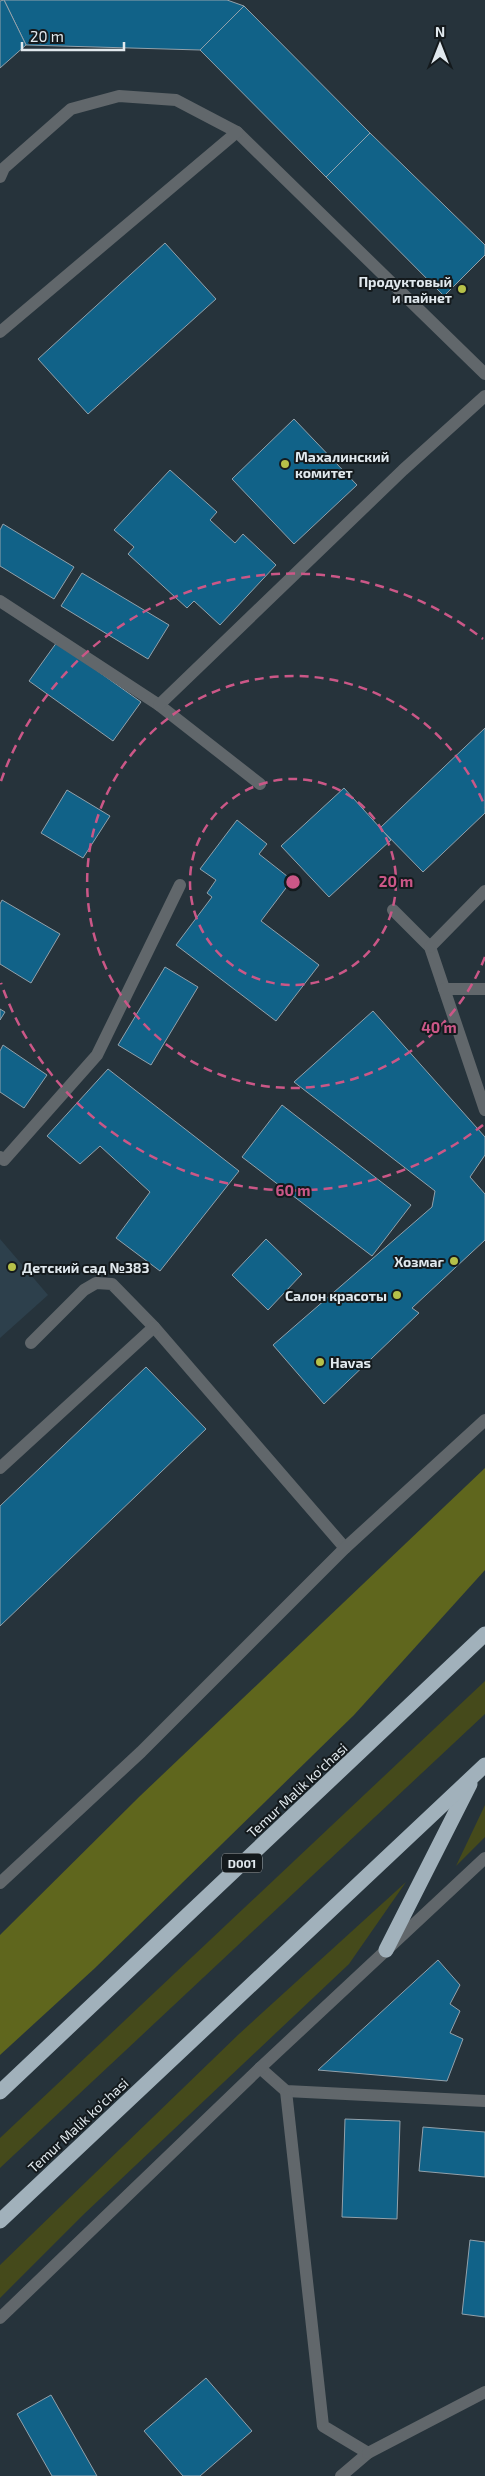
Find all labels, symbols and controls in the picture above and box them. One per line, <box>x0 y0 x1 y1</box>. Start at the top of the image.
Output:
scale bar <box>22 20 125 52</box>
north arrow <box>415 20 465 70</box>
text: N <box>435 23 445 40</box>
text: 20 m <box>30 27 64 45</box>
place label: Продуктовый и пайнет <box>358 273 452 306</box>
marker: Продуктовый и пайнет <box>456 283 468 295</box>
place label: Махалинский комитет <box>295 448 389 481</box>
marker: Махалинский комитет <box>279 458 291 470</box>
text: 20 m <box>379 872 413 890</box>
centre of rings <box>284 873 302 891</box>
text: 40 m <box>421 1018 457 1036</box>
text: 60 m <box>276 1181 310 1199</box>
place label: Хозмаг <box>394 1253 444 1270</box>
marker: Хозмаг <box>448 1255 460 1267</box>
place label: Детский сад №383 <box>22 1259 150 1276</box>
marker: Детский сад №383 <box>6 1261 18 1273</box>
place label: Салон красоты <box>285 1287 387 1304</box>
marker: Салон красоты <box>391 1289 403 1301</box>
place label: Havas <box>330 1354 371 1371</box>
marker: Havas <box>314 1356 326 1368</box>
street label: Temur Malik ko'chasi <box>243 1739 351 1841</box>
road number: D001 <box>222 1854 262 1872</box>
street label: Temur Malik ko'chasi <box>24 2074 132 2176</box>

